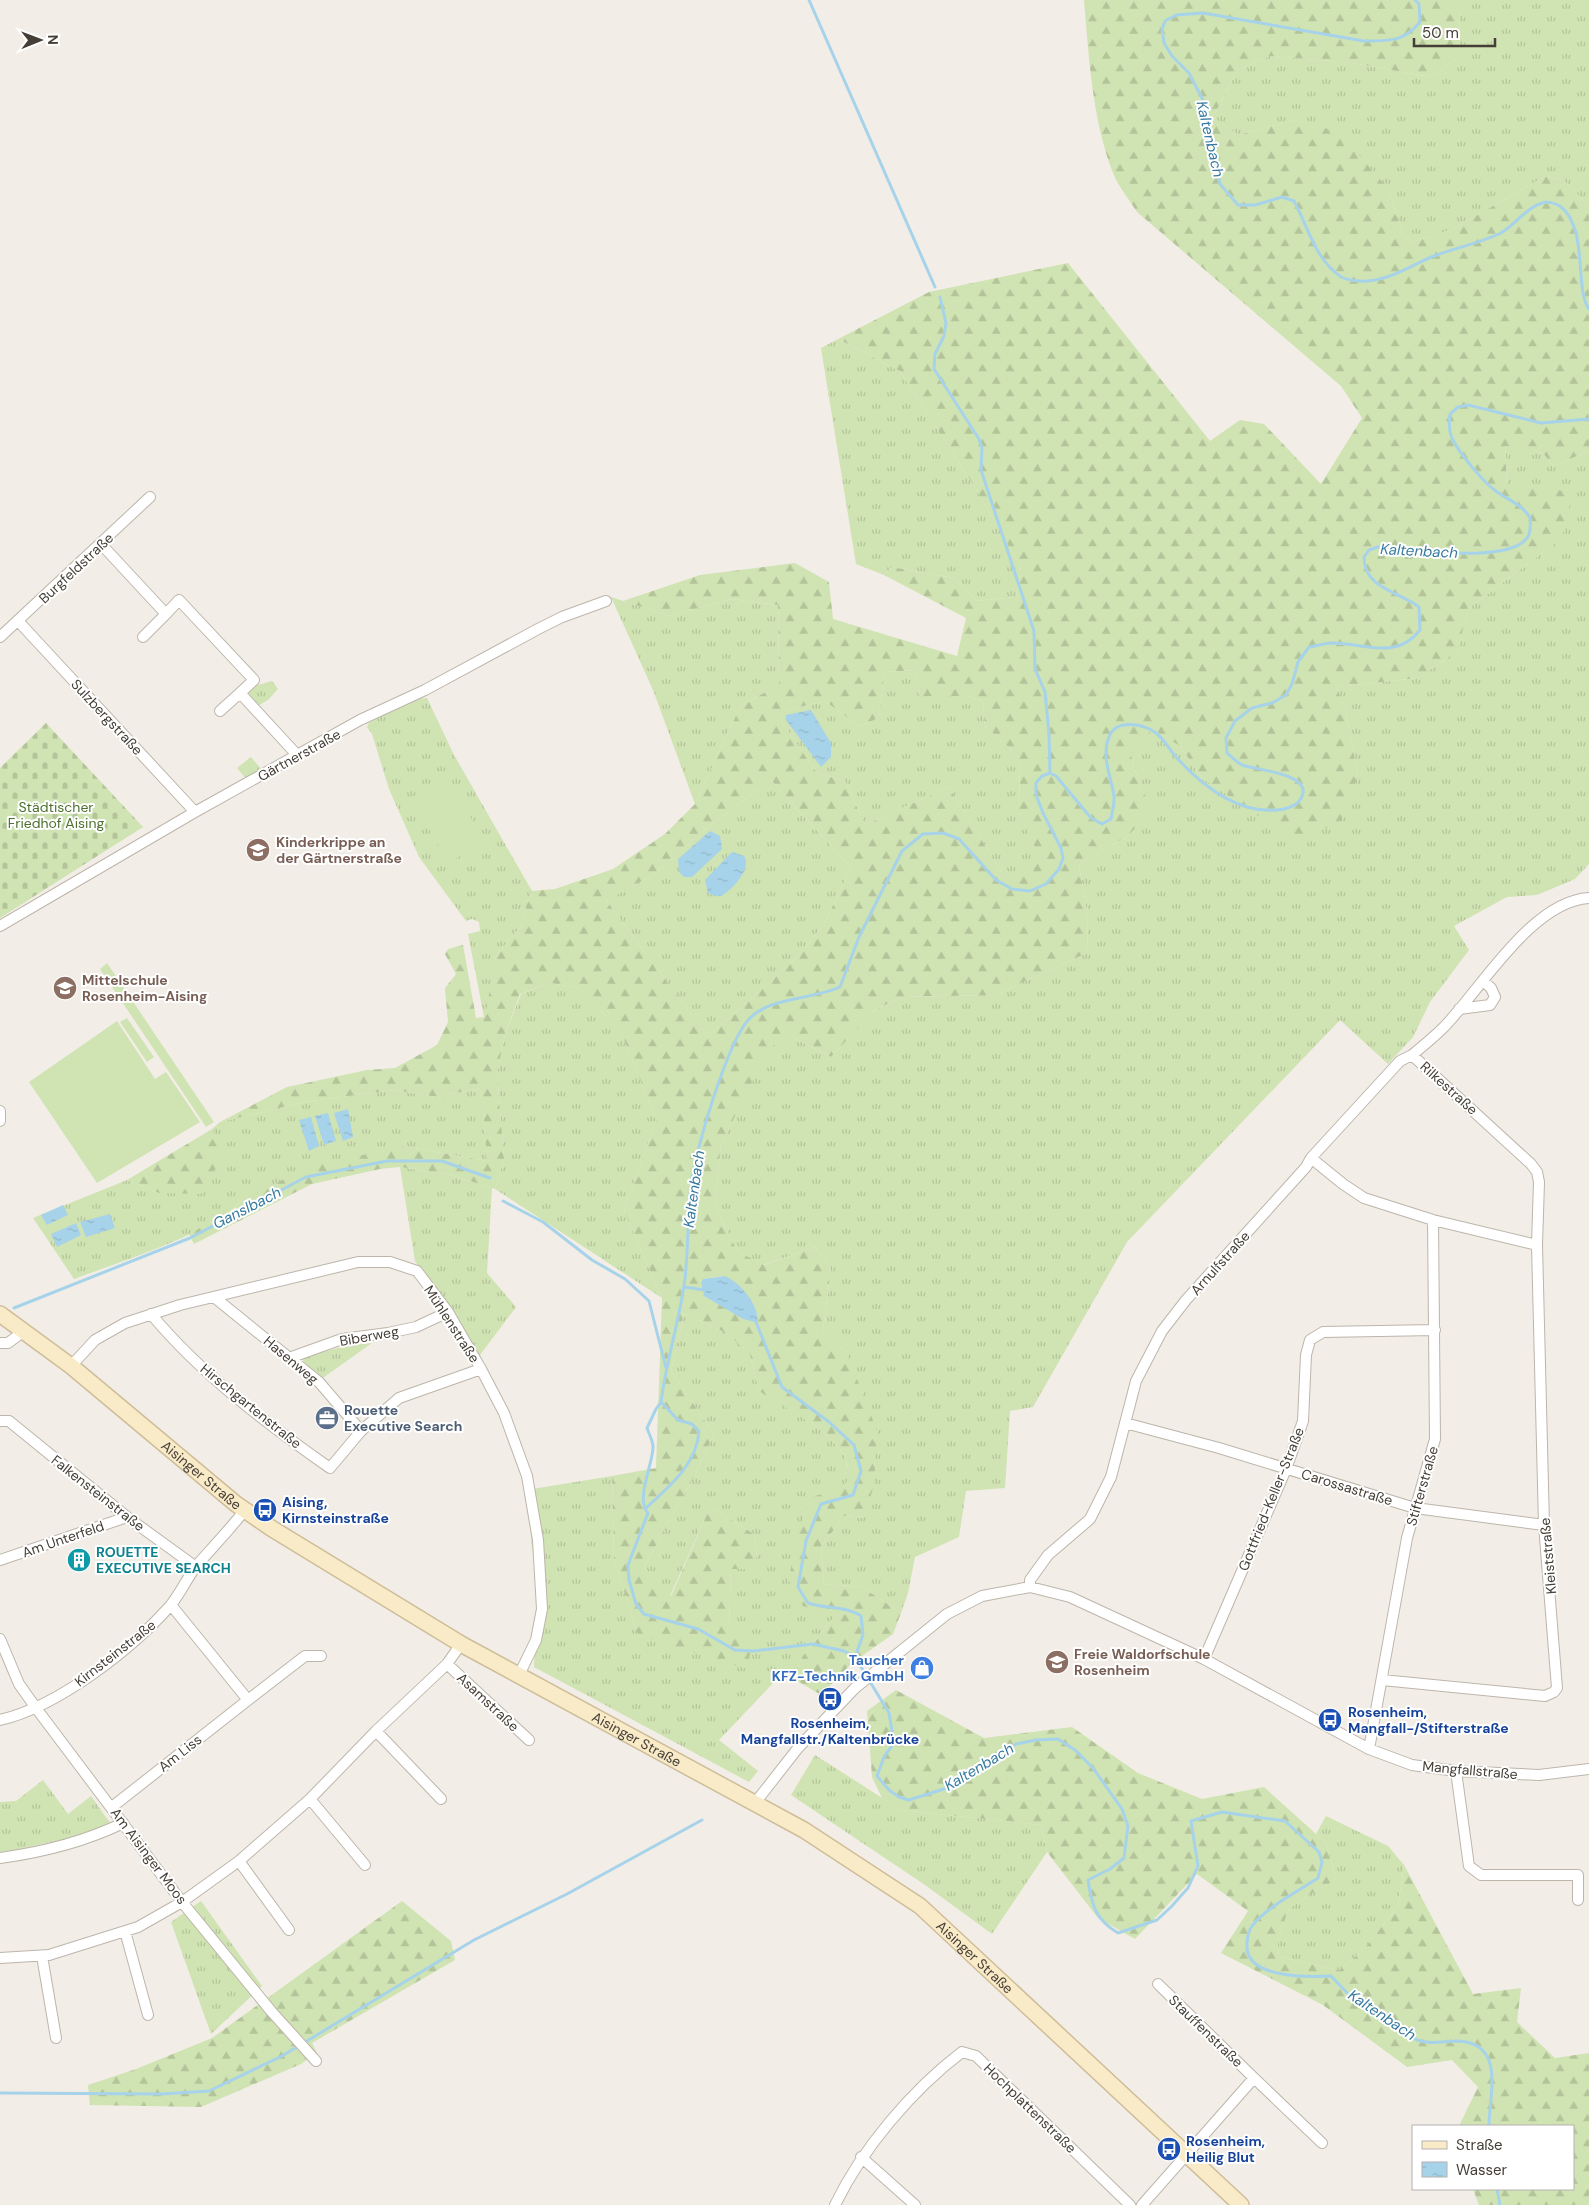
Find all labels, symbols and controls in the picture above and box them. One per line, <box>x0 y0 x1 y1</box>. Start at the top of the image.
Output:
north arrow <box>15 15 65 65</box>
scale bar <box>1414 15 1495 47</box>
text: 50 m <box>1422 23 1459 43</box>
text: N <box>44 35 62 45</box>
water label: Kaltenbach <box>1192 99 1229 179</box>
street label: Burgfeldstraße <box>35 529 117 607</box>
water label: Kaltenbach <box>1380 539 1459 563</box>
street label: Sulzbergstraße <box>67 675 147 759</box>
street label: Gärtnerstraße <box>254 725 344 785</box>
park label: Städtischer Friedhof Aising <box>8 798 104 832</box>
place label: Kinderkrippe an der Gärtnerstraße <box>276 833 402 867</box>
school or university icon: Kinderkrippe an der Gärtnerstraße <box>245 837 271 863</box>
place label: Mittelschule Rosenheim-Aising <box>82 971 207 1005</box>
school or university icon: Mittelschule Rosenheim-Aising <box>52 975 78 1001</box>
street label: Rilkestraße <box>1416 1057 1482 1119</box>
water label: Kaltenbach <box>679 1149 709 1229</box>
water label: Ganslbach <box>209 1182 285 1234</box>
street label: Arnulfstraße <box>1186 1227 1254 1299</box>
street label: Mühlenstraße <box>420 1282 484 1366</box>
street label: Biberweg <box>338 1322 400 1350</box>
street label: Hasenweg <box>260 1332 322 1388</box>
street label: Hirschgartenstraße <box>197 1360 305 1452</box>
place label: Rouette Executive Search <box>344 1401 462 1435</box>
office icon: Rouette Executive Search <box>314 1405 340 1431</box>
street label: Gottfried-Keller-Straße <box>1234 1425 1308 1573</box>
street label: Aisinger Straße <box>158 1436 245 1514</box>
street label: Stifterstraße <box>1402 1444 1442 1528</box>
street label: Falkensteinstraße <box>48 1451 148 1535</box>
street label: Carossastraße <box>1299 1465 1395 1509</box>
place label: Aising, Kirnsteinstraße <box>282 1493 389 1527</box>
bus stop icon: Aising, Kirnsteinstraße <box>252 1497 278 1523</box>
street label: Am Unterfeld <box>20 1517 106 1561</box>
street label: Kleiststraße <box>1536 1517 1560 1595</box>
place label: ROUETTE EXECUTIVE SEARCH <box>96 1543 231 1577</box>
building icon: ROUETTE EXECUTIVE SEARCH <box>66 1547 92 1573</box>
street label: Kirnsteinstraße <box>71 1616 159 1690</box>
place label: Freie Waldorfschule Rosenheim <box>1074 1645 1211 1679</box>
school or university icon: Freie Waldorfschule Rosenheim <box>1044 1649 1070 1675</box>
place label: Taucher KFZ-Technik GmbH <box>772 1651 904 1685</box>
shop icon: Taucher KFZ-Technik GmbH <box>909 1655 935 1681</box>
street label: Asamstraße <box>453 1669 523 1735</box>
bus stop icon: Rosenheim, Mangfallstr./Kaltenbrücke <box>817 1686 843 1712</box>
place label: Rosenheim, Mangfall-/Stifterstraße <box>1348 1703 1509 1737</box>
bus stop icon: Rosenheim, Mangfall-/Stifterstraße <box>1317 1707 1343 1733</box>
street label: Aisinger Straße <box>589 1708 685 1771</box>
place label: Rosenheim, Mangfallstr./Kaltenbrücke <box>741 1714 919 1748</box>
street label: Am Liss <box>155 1730 205 1776</box>
water label: Kaltenbach <box>941 1738 1018 1796</box>
street label: Mangfallstraße <box>1422 1757 1518 1783</box>
street label: Am Aisinger Moos <box>107 1804 191 1908</box>
street label: Aisinger Straße <box>933 1917 1017 1997</box>
water label: Kaltenbach <box>1344 1985 1420 2045</box>
street label: Stauffenstraße <box>1165 1991 1247 2071</box>
street label: Hochplattenstraße <box>980 2059 1080 2157</box>
legend <box>1412 2125 1574 2190</box>
place label: Rosenheim, Heilig Blut <box>1186 2132 1265 2166</box>
text: Straße <box>1456 2135 1503 2155</box>
bus stop icon: Rosenheim, Heilig Blut <box>1156 2136 1182 2162</box>
text: Wasser <box>1456 2160 1508 2180</box>

